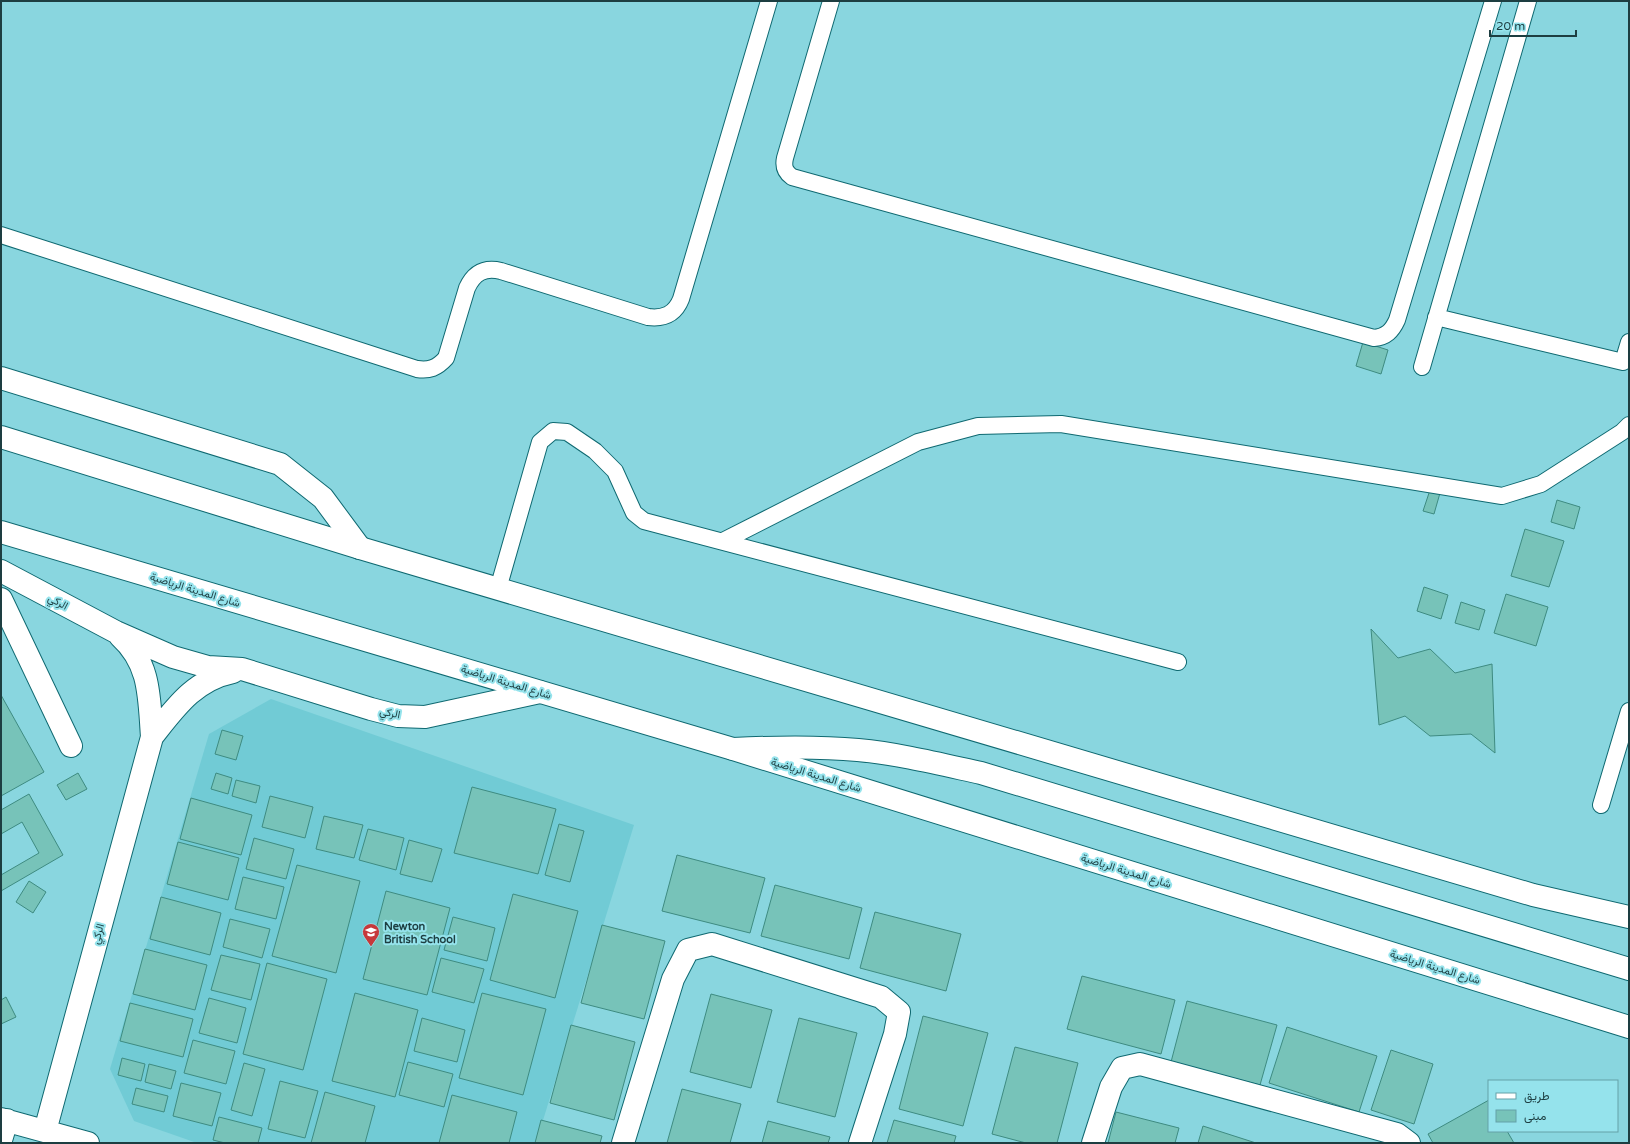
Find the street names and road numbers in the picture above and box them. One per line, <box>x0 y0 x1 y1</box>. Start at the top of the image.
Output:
street label: شارع المدينة الرياضية <box>148 570 242 611</box>
street label: الركي <box>44 591 70 615</box>
street label: شارع المدينة الرياضية <box>459 662 553 703</box>
street label: الركي <box>378 705 402 724</box>
street label: شارع المدينة الرياضية <box>769 755 863 796</box>
street label: شارع المدينة الرياضية <box>1079 851 1173 892</box>
street label: الركي <box>89 922 110 947</box>
street label: شارع المدينة الرياضية <box>1388 947 1482 988</box>

